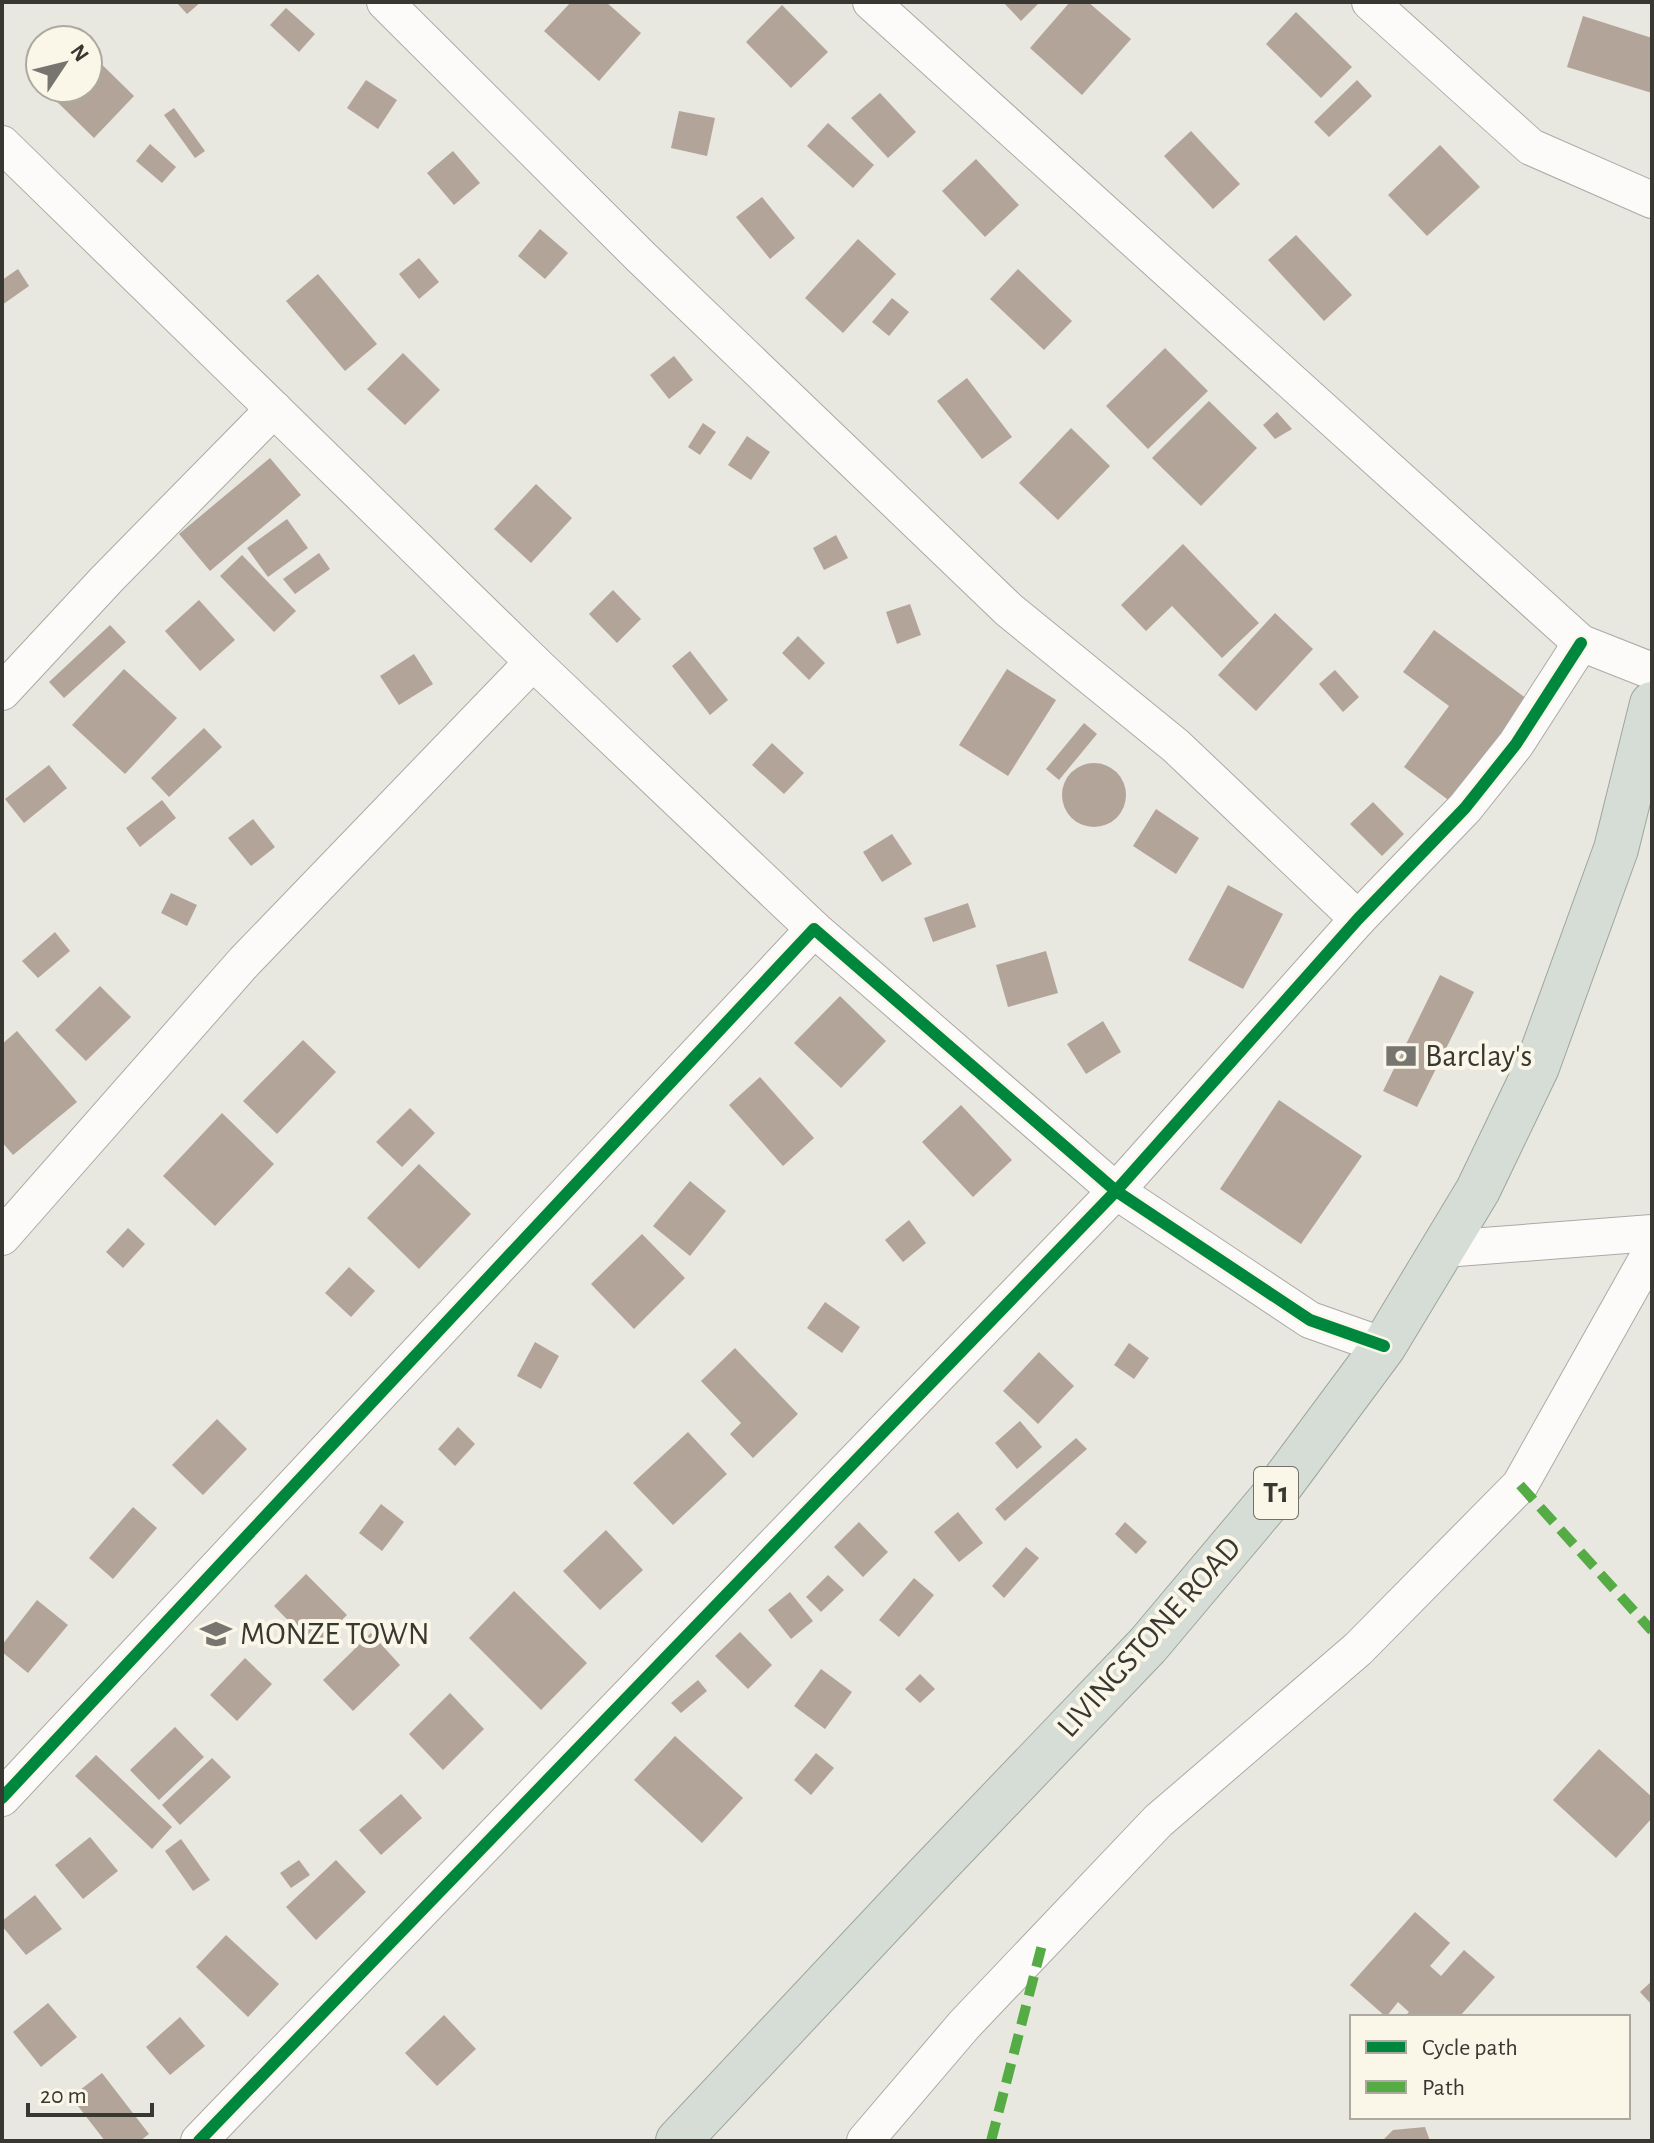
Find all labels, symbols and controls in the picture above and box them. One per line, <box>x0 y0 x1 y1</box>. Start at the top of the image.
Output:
north arrow <box>24 24 104 104</box>
text: N <box>66 41 93 66</box>
bank icon: Barclay's <box>1384 1039 1418 1073</box>
place label: Barclay's <box>1425 1040 1532 1072</box>
road number: T1 <box>1254 1467 1298 1519</box>
street label: LIVINGSTONE ROAD <box>1051 1531 1247 1743</box>
school or university icon: MONZE TOWN <box>199 1617 233 1651</box>
place label: MONZE TOWN <box>240 1618 430 1650</box>
legend <box>1350 2015 1630 2119</box>
text: Cycle path <box>1422 2036 1518 2060</box>
scale bar <box>28 2067 152 2117</box>
text: Path <box>1422 2076 1465 2100</box>
text: 20 m <box>40 2084 87 2108</box>

